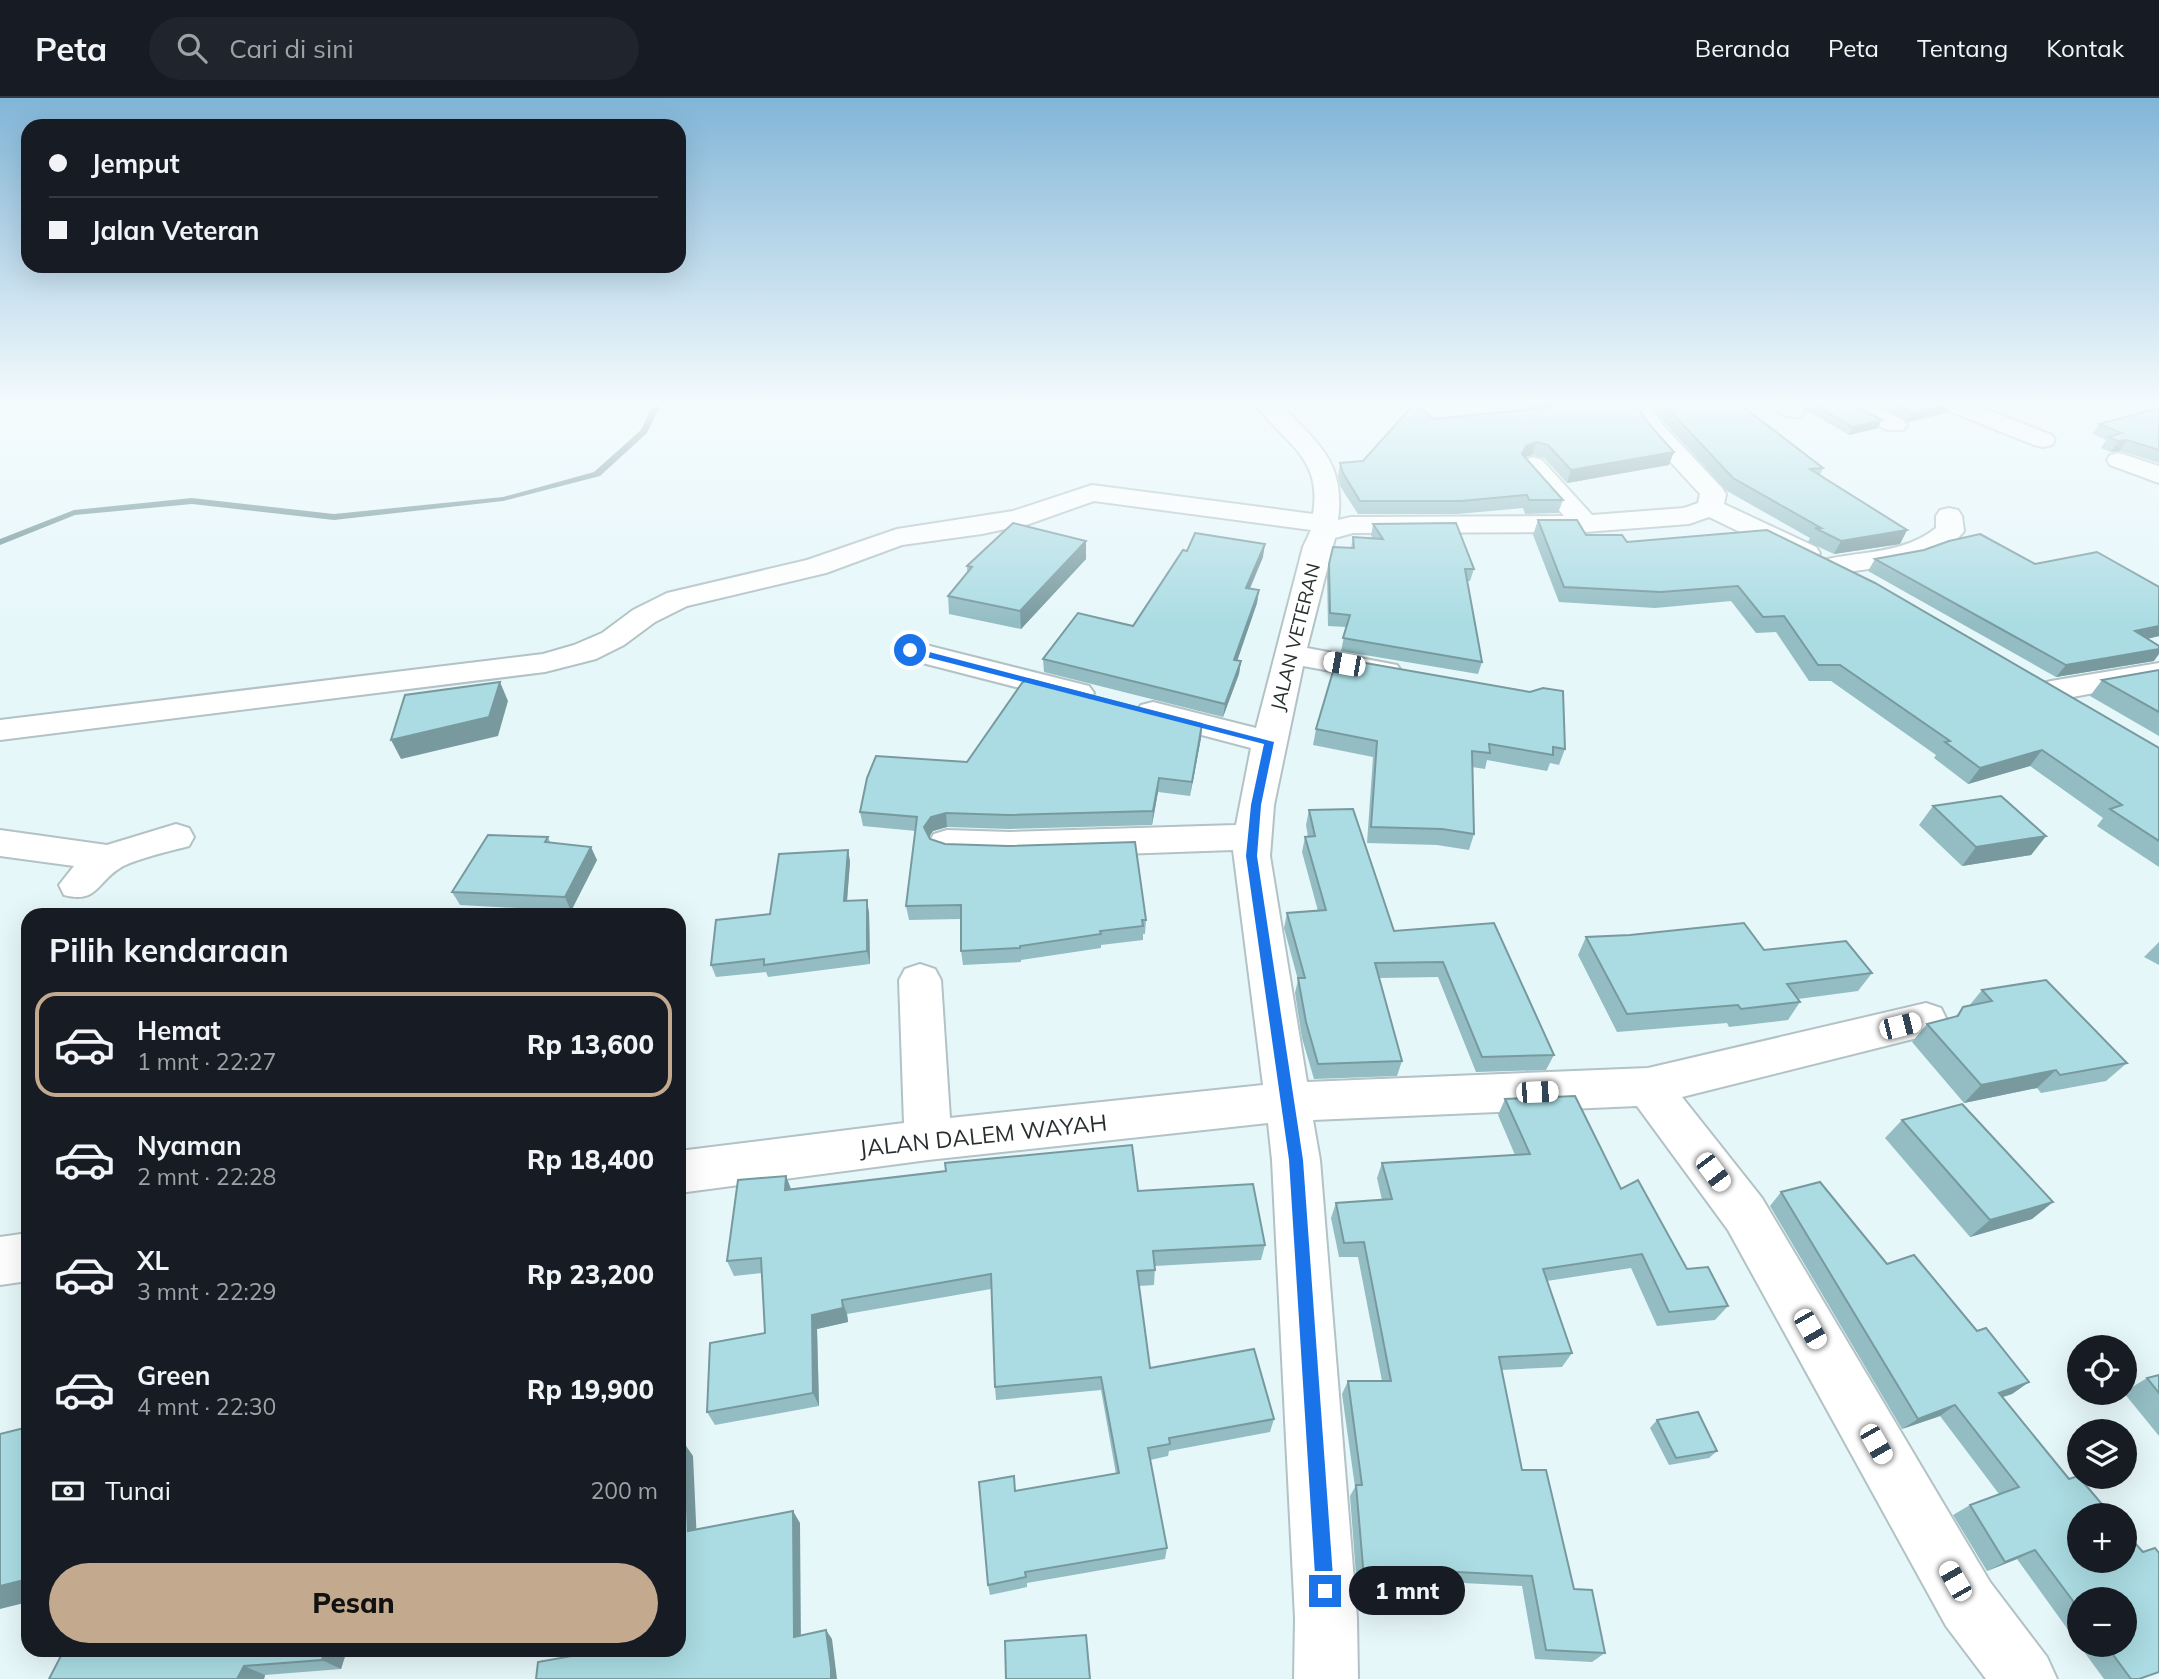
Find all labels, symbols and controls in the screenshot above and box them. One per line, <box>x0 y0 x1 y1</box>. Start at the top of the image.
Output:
search box <box>149 17 639 80</box>
text: Peta <box>35 28 107 69</box>
icon: search <box>173 29 211 67</box>
text: Cari di sini <box>229 32 354 65</box>
text: Beranda <box>1695 33 1790 63</box>
text: Peta <box>1828 33 1879 63</box>
text: Tentang <box>1917 33 2008 63</box>
text: Kontak <box>2046 33 2124 63</box>
text: Jemput <box>91 147 180 180</box>
text: Jalan Veteran <box>91 214 259 247</box>
street label: JALAN VETERAN <box>1265 561 1325 713</box>
route start <box>894 634 926 666</box>
car <box>1322 650 1367 678</box>
text: Pilih kendaraan <box>49 930 289 970</box>
car <box>1878 1011 1923 1041</box>
icon: car <box>53 1013 116 1076</box>
text: Hemat <box>137 1014 221 1047</box>
text: Rp 13,600 <box>527 1028 654 1061</box>
text: 1 mnt · 22:27 <box>137 1047 276 1076</box>
car <box>1516 1081 1559 1103</box>
street label: JALAN DALEM WAYAH <box>858 1108 1108 1162</box>
icon: car <box>53 1128 116 1191</box>
text: Nyaman <box>137 1129 242 1162</box>
text: Rp 18,400 <box>527 1143 654 1176</box>
car <box>1692 1149 1735 1195</box>
text: 2 mnt · 22:28 <box>137 1162 276 1191</box>
icon: car <box>53 1243 116 1306</box>
text: XL <box>137 1244 169 1277</box>
text: Rp 23,200 <box>527 1258 654 1291</box>
text: 3 mnt · 22:29 <box>137 1277 276 1306</box>
car <box>1791 1306 1830 1352</box>
map controls <box>2067 1335 2137 1657</box>
button: locate <box>2067 1335 2137 1405</box>
icon: car <box>53 1358 116 1421</box>
text: Green <box>137 1359 210 1392</box>
text: Rp 19,900 <box>527 1373 654 1406</box>
text: 4 mnt · 22:30 <box>137 1392 276 1421</box>
button: layers <box>2067 1419 2137 1489</box>
car <box>1857 1421 1896 1467</box>
icon: cash <box>49 1472 87 1510</box>
text: Tunai <box>105 1474 171 1507</box>
text: 200 m <box>590 1476 658 1505</box>
button: + <box>2067 1503 2137 1573</box>
car <box>1936 1558 1975 1604</box>
button: Pesan <box>49 1563 658 1643</box>
callout: 1 mnt <box>1350 1566 1465 1616</box>
route end <box>1309 1575 1341 1607</box>
text: 1 mnt <box>1375 1576 1439 1605</box>
button: − <box>2067 1587 2137 1657</box>

